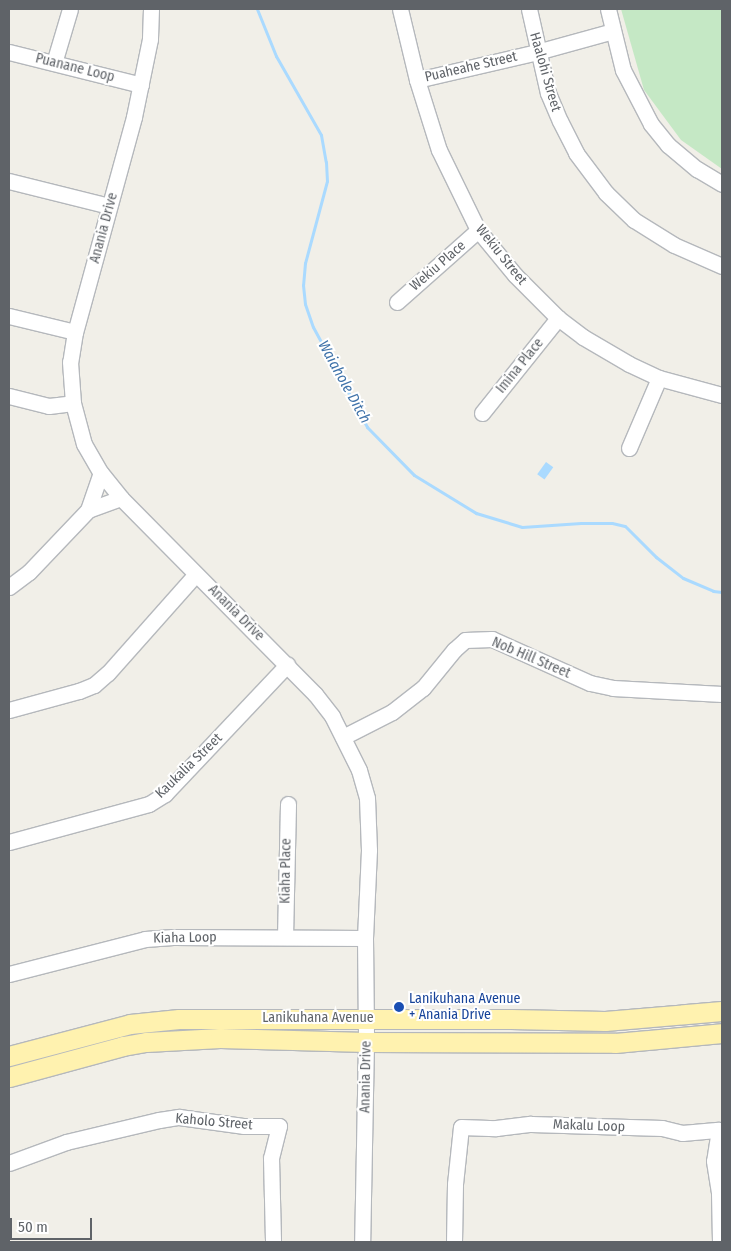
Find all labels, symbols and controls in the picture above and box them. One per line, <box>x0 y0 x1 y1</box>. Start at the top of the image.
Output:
street label: Haalohi Street <box>526 30 564 114</box>
street label: Puaheahe Street <box>423 48 519 86</box>
street label: Puanane Loop <box>34 50 116 86</box>
street label: Anania Drive <box>87 191 121 265</box>
street label: Wekiu Street <box>472 222 530 288</box>
street label: Wekiu Place <box>407 237 469 295</box>
street label: Imina Place <box>493 335 547 397</box>
water label: Waiahole Ditch <box>314 337 374 427</box>
street label: Anania Drive <box>204 581 268 645</box>
street label: Nob Hill Street <box>489 634 573 682</box>
street label: Kaukalia Street <box>152 730 226 802</box>
street label: Kiaha Place <box>277 838 295 904</box>
street label: Kiaha Loop <box>153 929 217 947</box>
place label: Lanikuhana Avenue + Anania Drive <box>409 991 520 1024</box>
marker: Lanikuhana Avenue + Anania Drive <box>393 1001 405 1013</box>
street label: Lanikuhana Avenue <box>262 1010 374 1026</box>
street label: Anania Drive <box>357 1041 375 1113</box>
street label: Kaholo Street <box>175 1110 253 1134</box>
street label: Makalu Loop <box>553 1116 625 1136</box>
scale bar <box>12 1208 95 1240</box>
text: 50 m <box>18 1218 48 1236</box>

